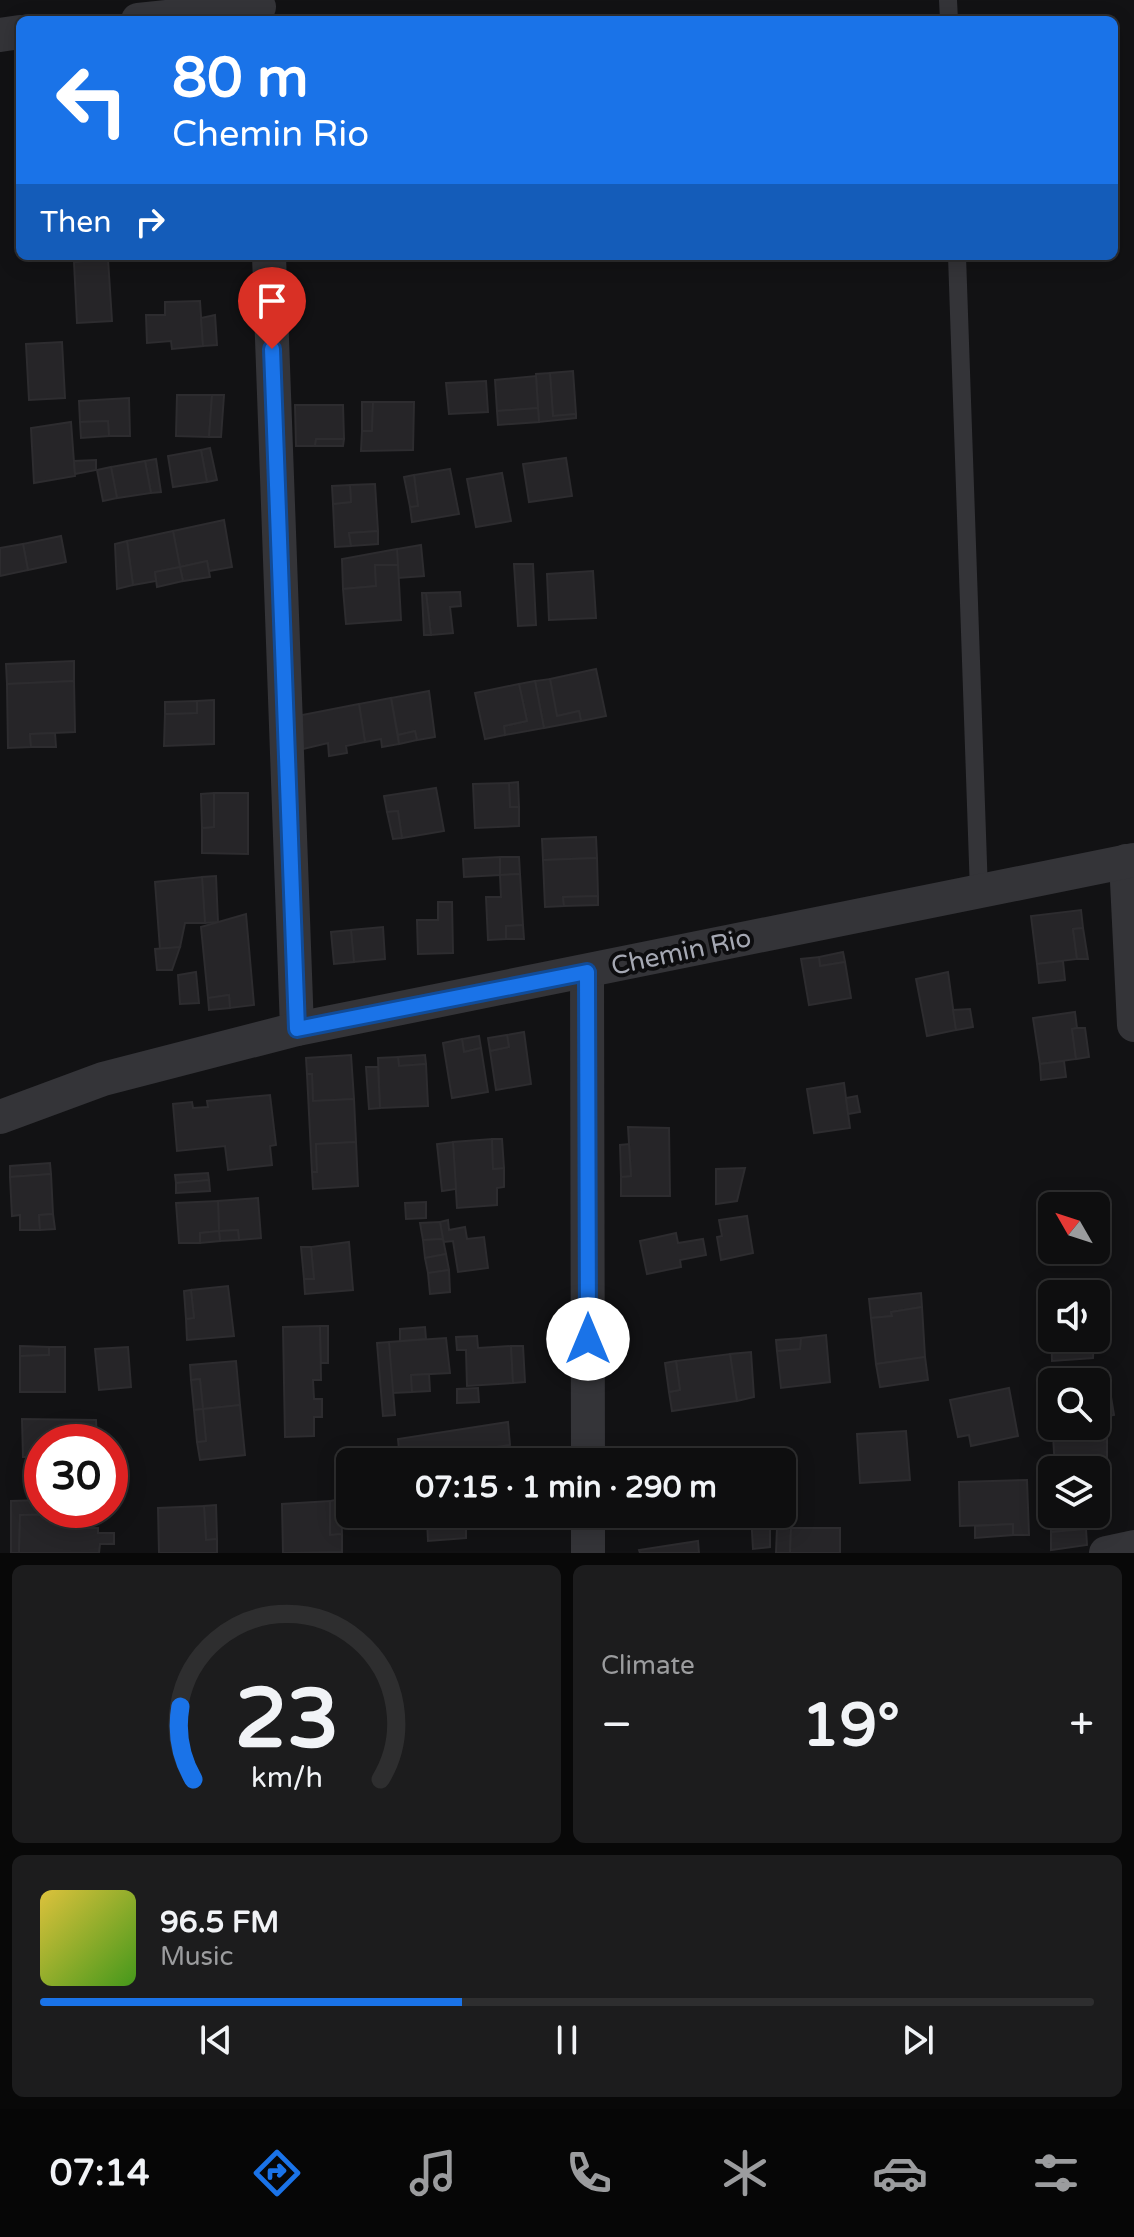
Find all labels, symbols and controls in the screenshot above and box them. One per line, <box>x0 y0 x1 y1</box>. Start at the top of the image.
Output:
text: 80 m <box>172 45 308 112</box>
icon: left <box>40 48 144 152</box>
text: Chemin Rio <box>172 113 369 156</box>
icon: right <box>128 200 172 244</box>
text: Then <box>40 204 112 241</box>
pin <box>238 267 306 349</box>
icon: arrive <box>250 279 294 323</box>
street label: Chemin Rio <box>608 922 754 982</box>
north arrow <box>1038 1192 1110 1264</box>
map controls <box>1038 1192 1110 1528</box>
button: sound <box>1038 1280 1110 1352</box>
position arrow <box>546 1297 630 1381</box>
button: search <box>1038 1368 1110 1440</box>
speed limit sign: 30 <box>24 1424 128 1528</box>
button: layers <box>1038 1456 1110 1528</box>
text: 07:15 · 1 min · 290 m <box>415 1469 717 1506</box>
text: Climate <box>601 1650 695 1681</box>
text: 23 <box>234 1670 339 1770</box>
text: 19° <box>802 1690 900 1762</box>
text: − <box>601 1699 632 1752</box>
text: + <box>1069 1699 1094 1752</box>
text: km/h <box>251 1761 322 1795</box>
text: 96.5 FM <box>160 1904 279 1941</box>
text: Music <box>160 1941 233 1972</box>
icon: previous <box>194 2018 238 2062</box>
icon: pause <box>545 2018 589 2062</box>
icon: next <box>896 2018 940 2062</box>
icon: directions <box>249 2145 305 2201</box>
icon: music <box>405 2145 461 2201</box>
icon: phone <box>561 2145 617 2201</box>
icon: climate <box>717 2145 773 2201</box>
icon: car <box>872 2145 928 2201</box>
icon: filters <box>1028 2145 1084 2201</box>
text: 07:14 <box>50 2152 150 2195</box>

